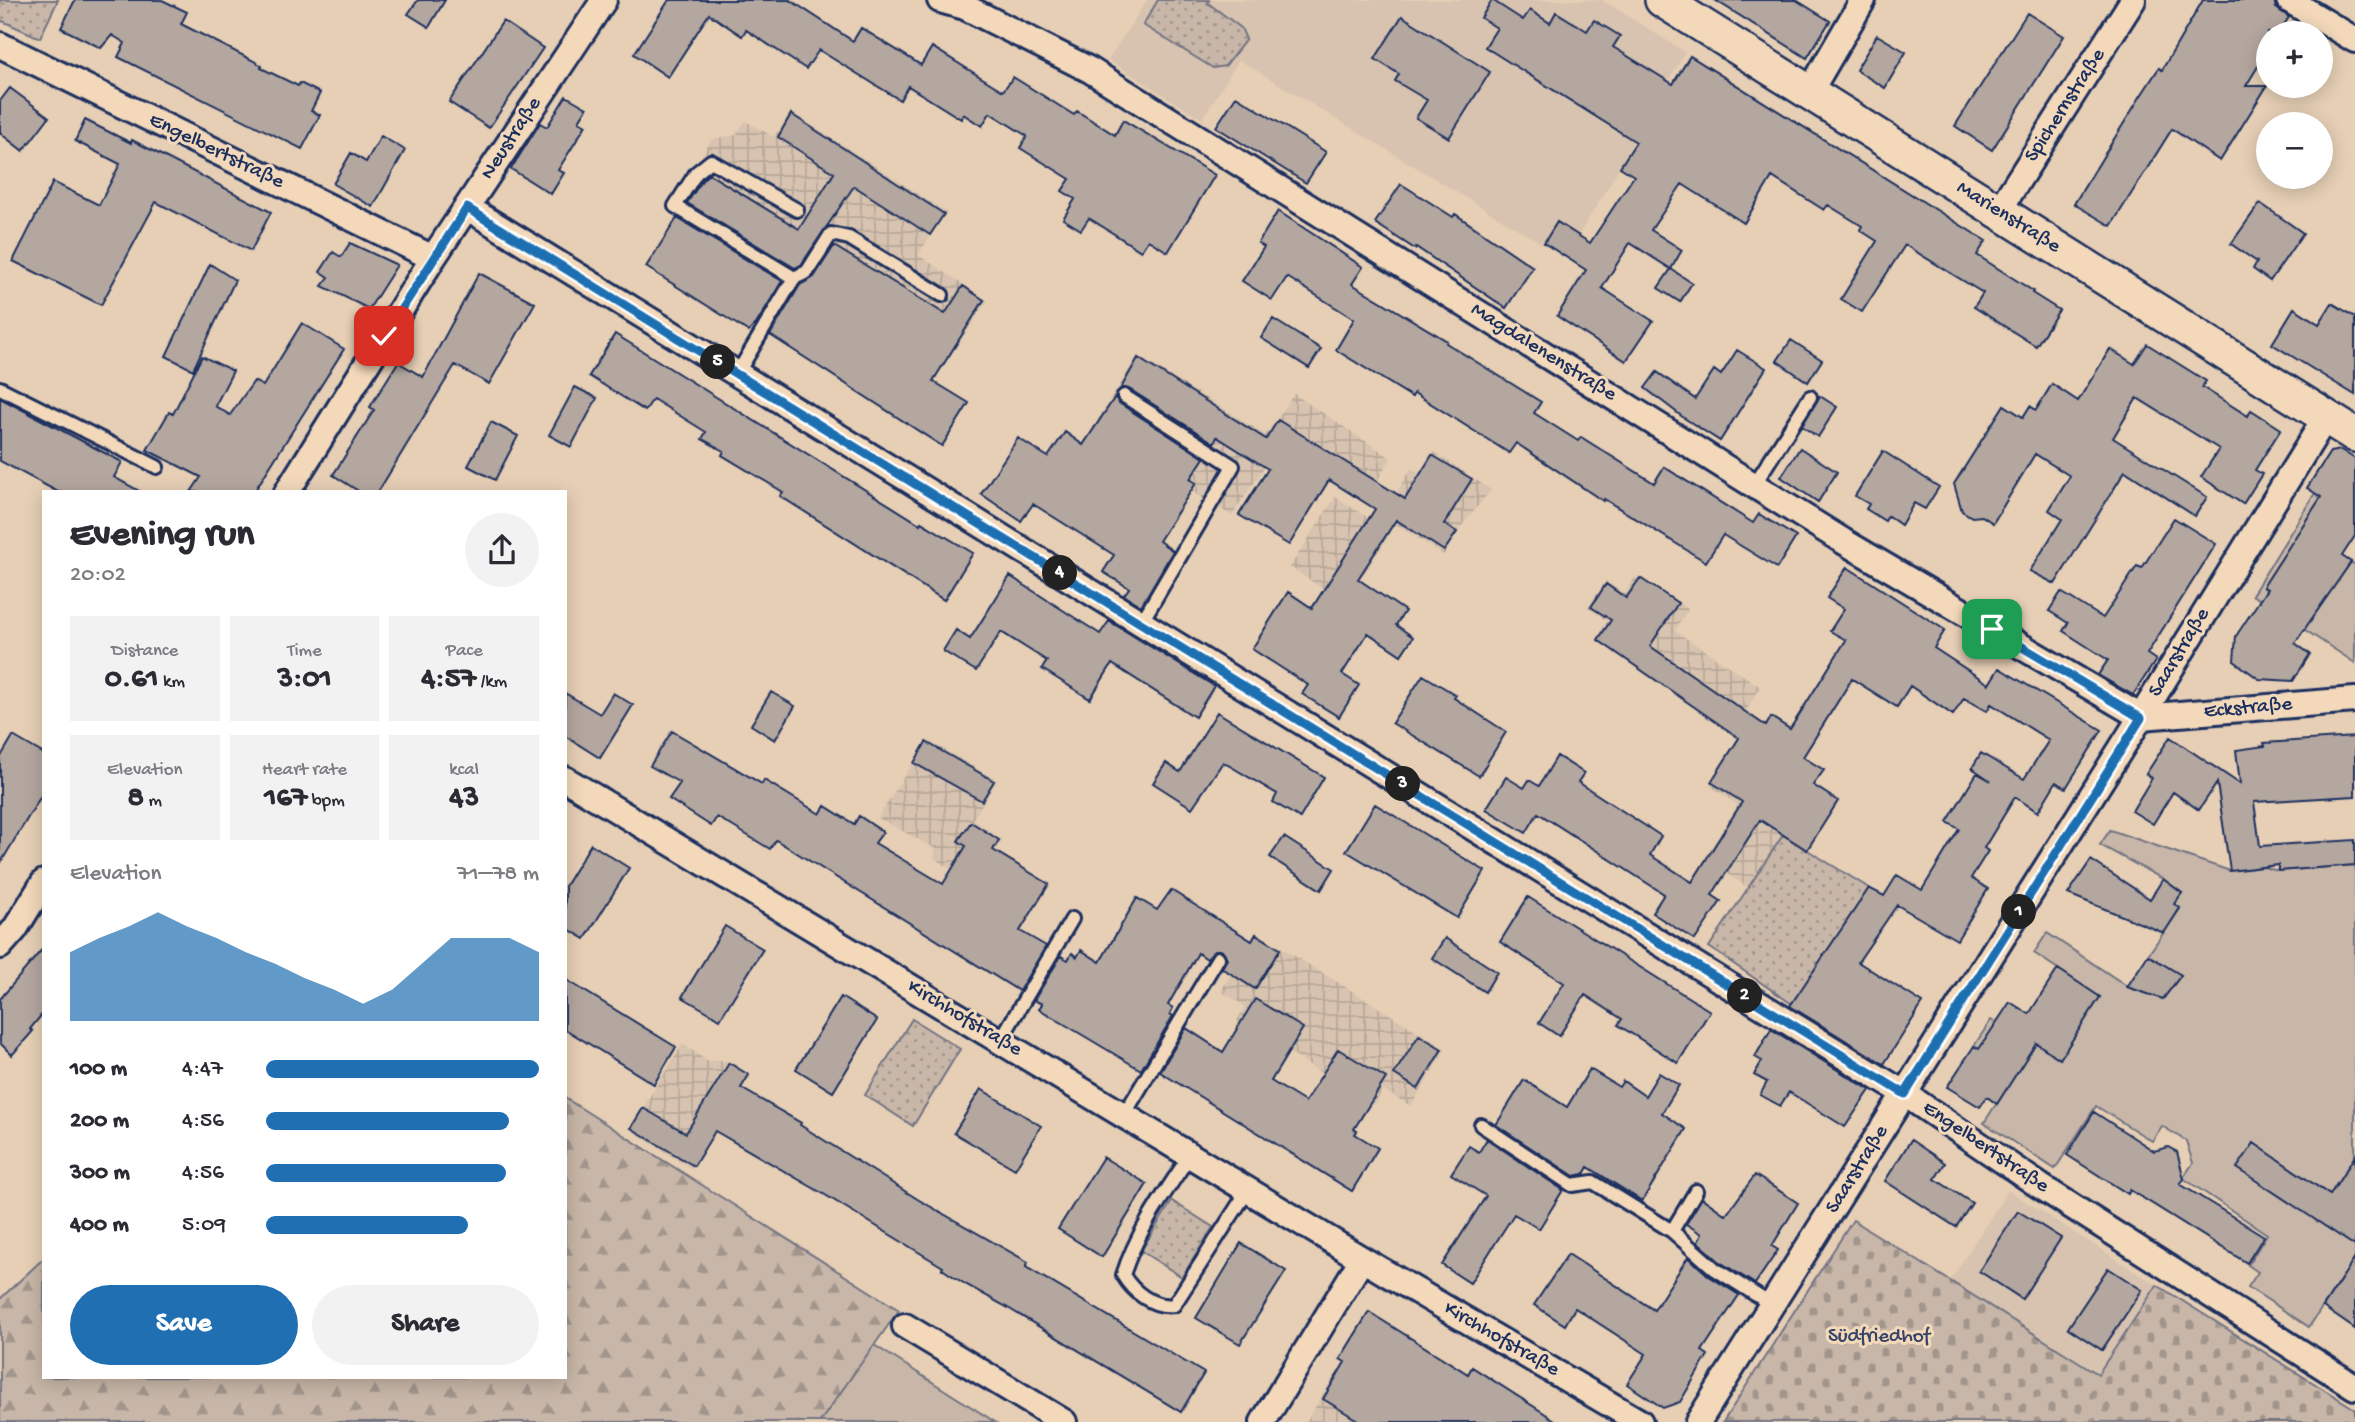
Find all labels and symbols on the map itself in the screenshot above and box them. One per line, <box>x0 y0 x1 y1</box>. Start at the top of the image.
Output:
street label: Spichernstraße <box>2020 44 2113 167</box>
street label: Neustraße <box>476 92 549 185</box>
street label: Engelbertstraße <box>144 108 289 196</box>
street label: Marienstraße <box>1951 176 2066 260</box>
street label: Magdalenenstraße <box>1465 298 1622 409</box>
pin <box>354 306 414 366</box>
pin: 5 <box>700 344 736 380</box>
pin: 4 <box>1042 556 1078 590</box>
pin <box>1962 599 2022 659</box>
street label: Saarstraße <box>2144 603 2217 702</box>
street label: Eckstraße <box>2203 693 2294 725</box>
pin: 3 <box>1386 766 1420 802</box>
pin: 1 <box>2002 894 2036 930</box>
street label: Kirchhofstraße <box>902 975 1027 1064</box>
pin: 2 <box>1728 978 1762 1014</box>
street label: Engelbertstraße <box>1917 1096 2054 1200</box>
street label: Saarstraße <box>1821 1120 1896 1219</box>
street label: Kirchhofstraße <box>1439 1297 1564 1384</box>
park label: Südfriedhof <box>1828 1325 1932 1350</box>

